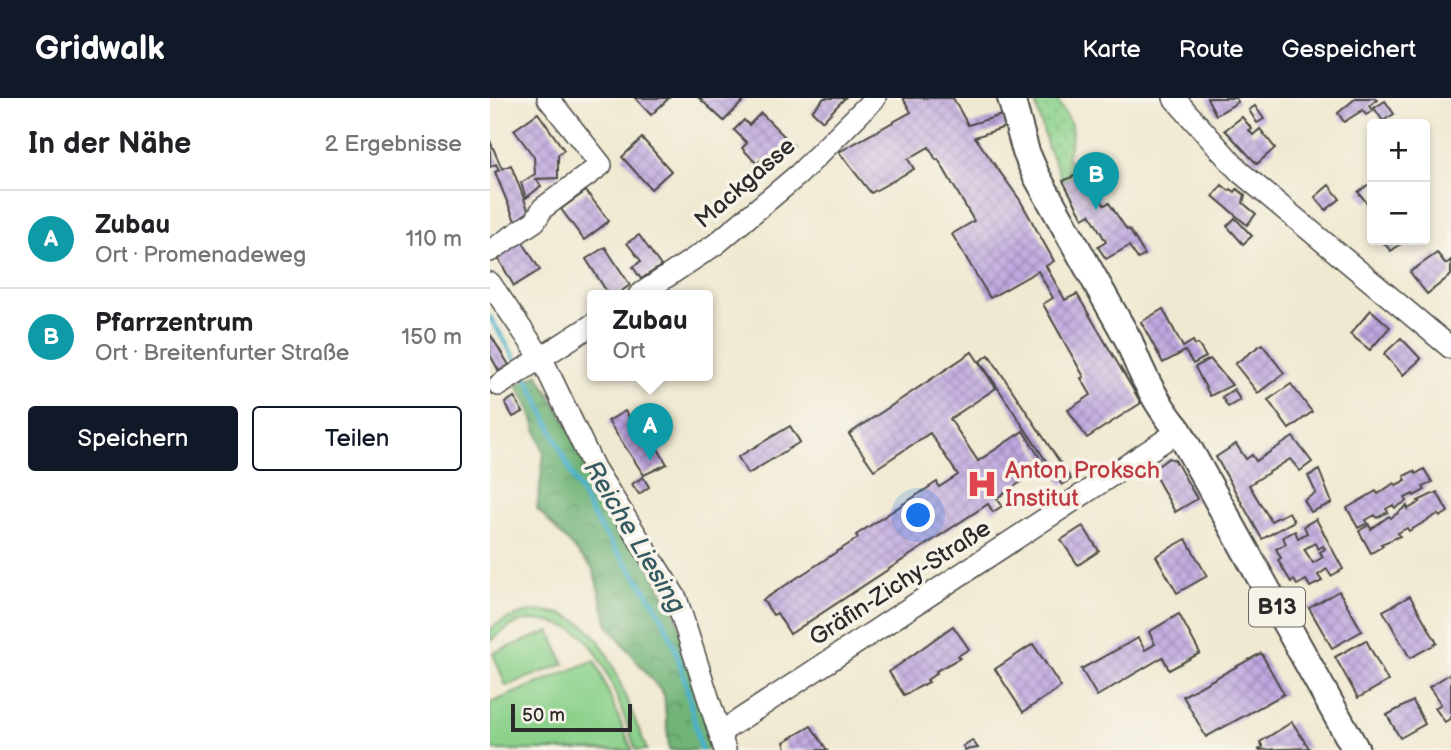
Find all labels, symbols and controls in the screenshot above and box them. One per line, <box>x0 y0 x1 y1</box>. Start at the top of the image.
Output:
text: Gridwalk <box>35 29 165 69</box>
text: Karte <box>1082 35 1141 64</box>
text: Route <box>1179 35 1244 64</box>
text: Gespeichert <box>1282 35 1416 64</box>
map controls <box>1367 119 1430 245</box>
button: + <box>1367 119 1430 182</box>
text: In der Nähe <box>28 126 191 162</box>
text: 2 Ergebnisse <box>325 130 462 158</box>
street label: Mackgasse <box>689 131 801 235</box>
pin: B <box>1073 152 1119 210</box>
button: − <box>1367 182 1430 245</box>
text: Zubau <box>95 210 170 241</box>
text: A <box>44 225 58 253</box>
text: 110 m <box>405 225 462 253</box>
text: Ort · Promenadeweg <box>95 241 306 269</box>
popup <box>587 290 713 381</box>
text: Zubau <box>613 306 687 337</box>
text: Pfarrzentrum <box>95 308 253 339</box>
text: B <box>43 323 59 351</box>
text: 150 m <box>401 323 462 351</box>
text: Ort <box>613 337 646 365</box>
text: Ort · Breitenfurter Straße <box>95 339 349 367</box>
pin: A <box>627 403 673 461</box>
button: Speichern <box>28 406 238 471</box>
button: Teilen <box>252 406 462 471</box>
water label: Reiche Liesing <box>576 455 692 619</box>
place label: Anton Proksch Institut <box>1005 456 1160 513</box>
hospital icon: Anton Proksch Institut <box>965 467 999 501</box>
your location <box>901 498 935 532</box>
street label: Gräfin-Zichy-Straße <box>804 514 996 652</box>
road number: B13 <box>1249 587 1305 626</box>
scale bar <box>511 701 632 733</box>
text: 50 m <box>522 704 565 727</box>

